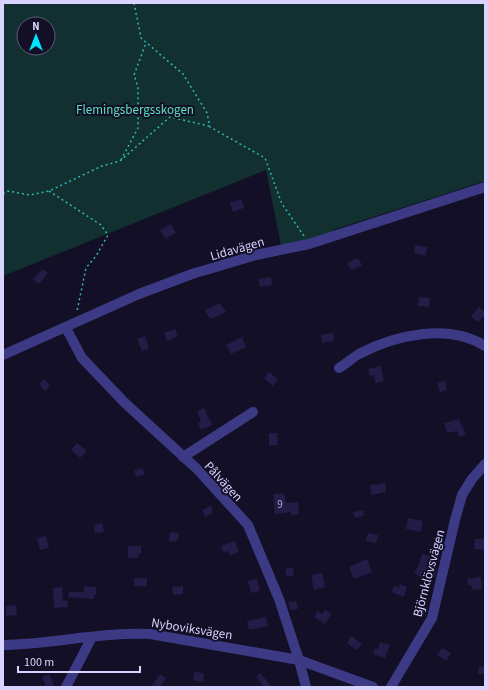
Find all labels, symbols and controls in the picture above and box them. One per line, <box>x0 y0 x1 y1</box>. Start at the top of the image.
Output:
north arrow <box>16 16 56 56</box>
text: N <box>32 19 40 34</box>
park label: Flemingsbergsskogen <box>76 101 194 119</box>
street label: Lidavägen <box>208 233 266 265</box>
street label: Pålvägen <box>200 458 247 506</box>
house number: 9 <box>277 497 283 512</box>
street label: Björnklövsvägen <box>409 527 449 619</box>
street label: Nyboviksvägen <box>150 614 234 644</box>
scale bar <box>18 648 140 674</box>
text: 100 m <box>24 654 54 671</box>

